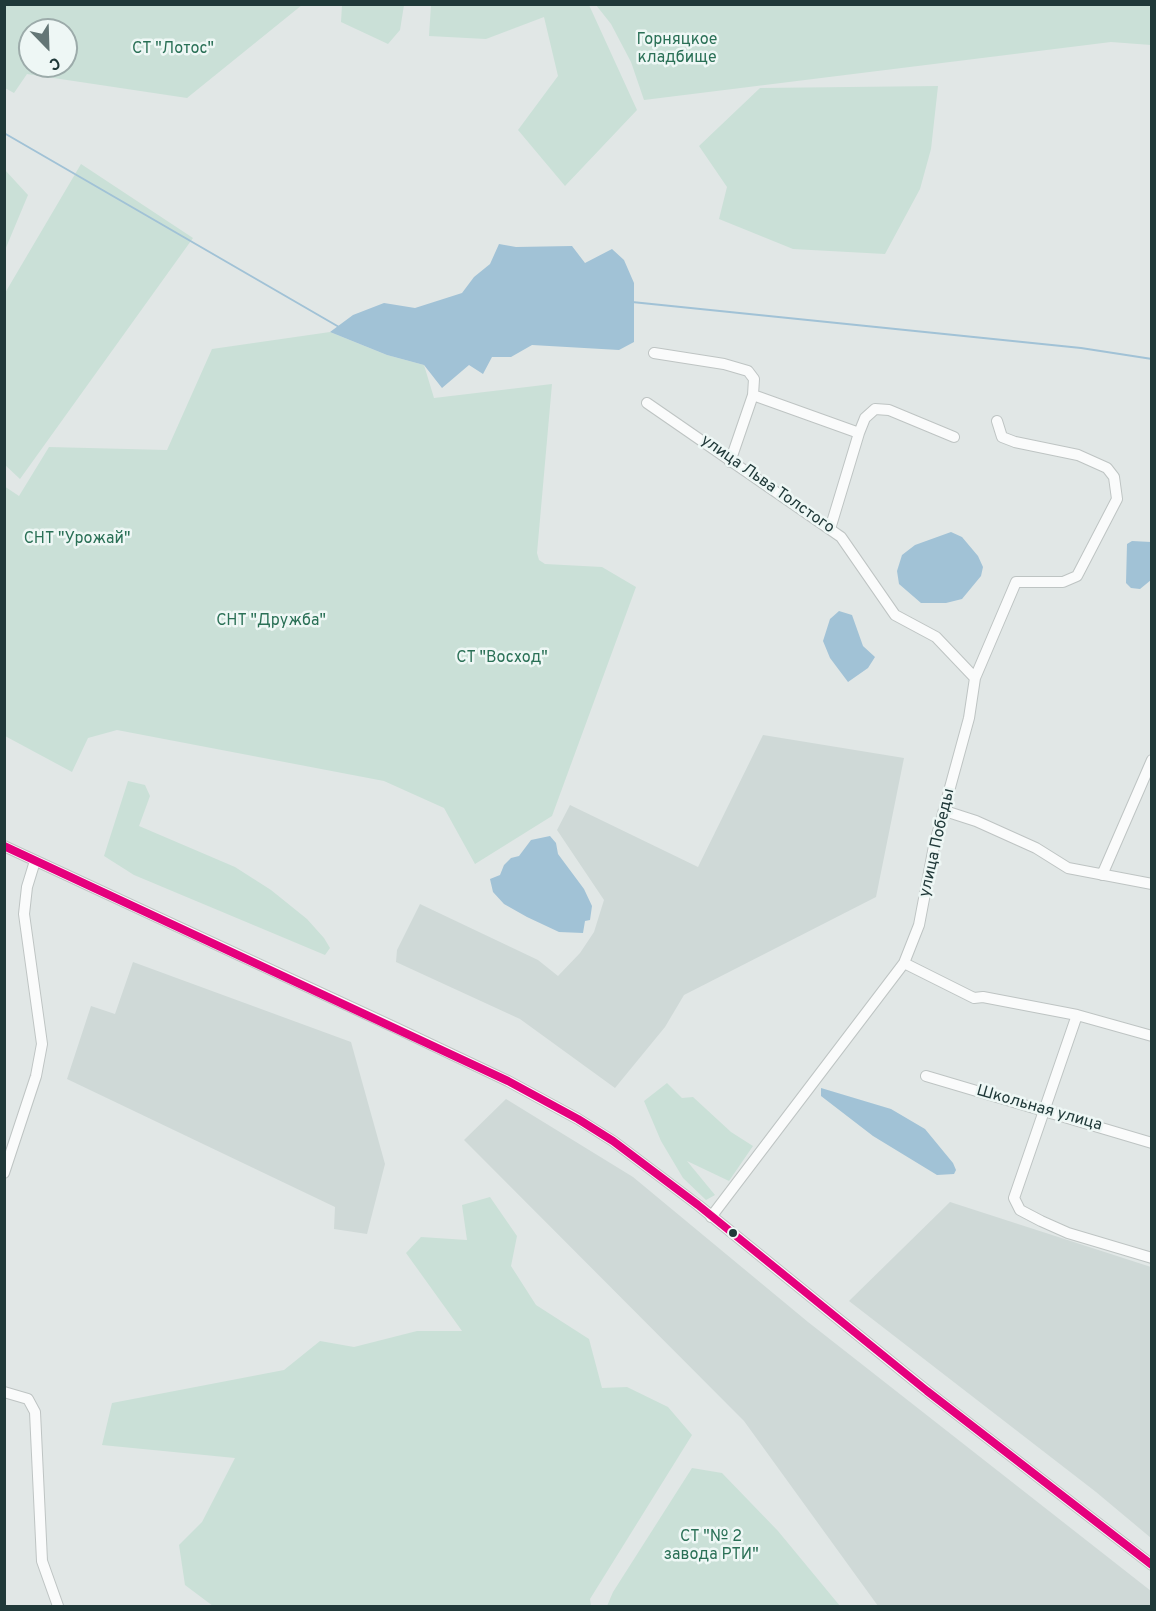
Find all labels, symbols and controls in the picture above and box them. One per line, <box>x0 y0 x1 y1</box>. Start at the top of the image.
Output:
north arrow <box>18 18 78 78</box>
park label: Горняцкое кладбище <box>637 31 717 69</box>
park label: СТ "Лотос" <box>132 40 214 60</box>
text: С <box>46 52 63 74</box>
street label: улица Льва Толстого <box>696 432 838 538</box>
park label: СНТ "Урожай" <box>24 530 130 550</box>
park label: СНТ "Дружба" <box>216 612 326 632</box>
park label: СТ "Восход" <box>456 649 548 669</box>
street label: улица Победы <box>916 787 960 899</box>
street label: Школьная улица <box>974 1082 1104 1136</box>
unlabelled marker <box>727 1227 739 1239</box>
park label: СТ "№ 2 завода РТИ" <box>663 1528 759 1566</box>

